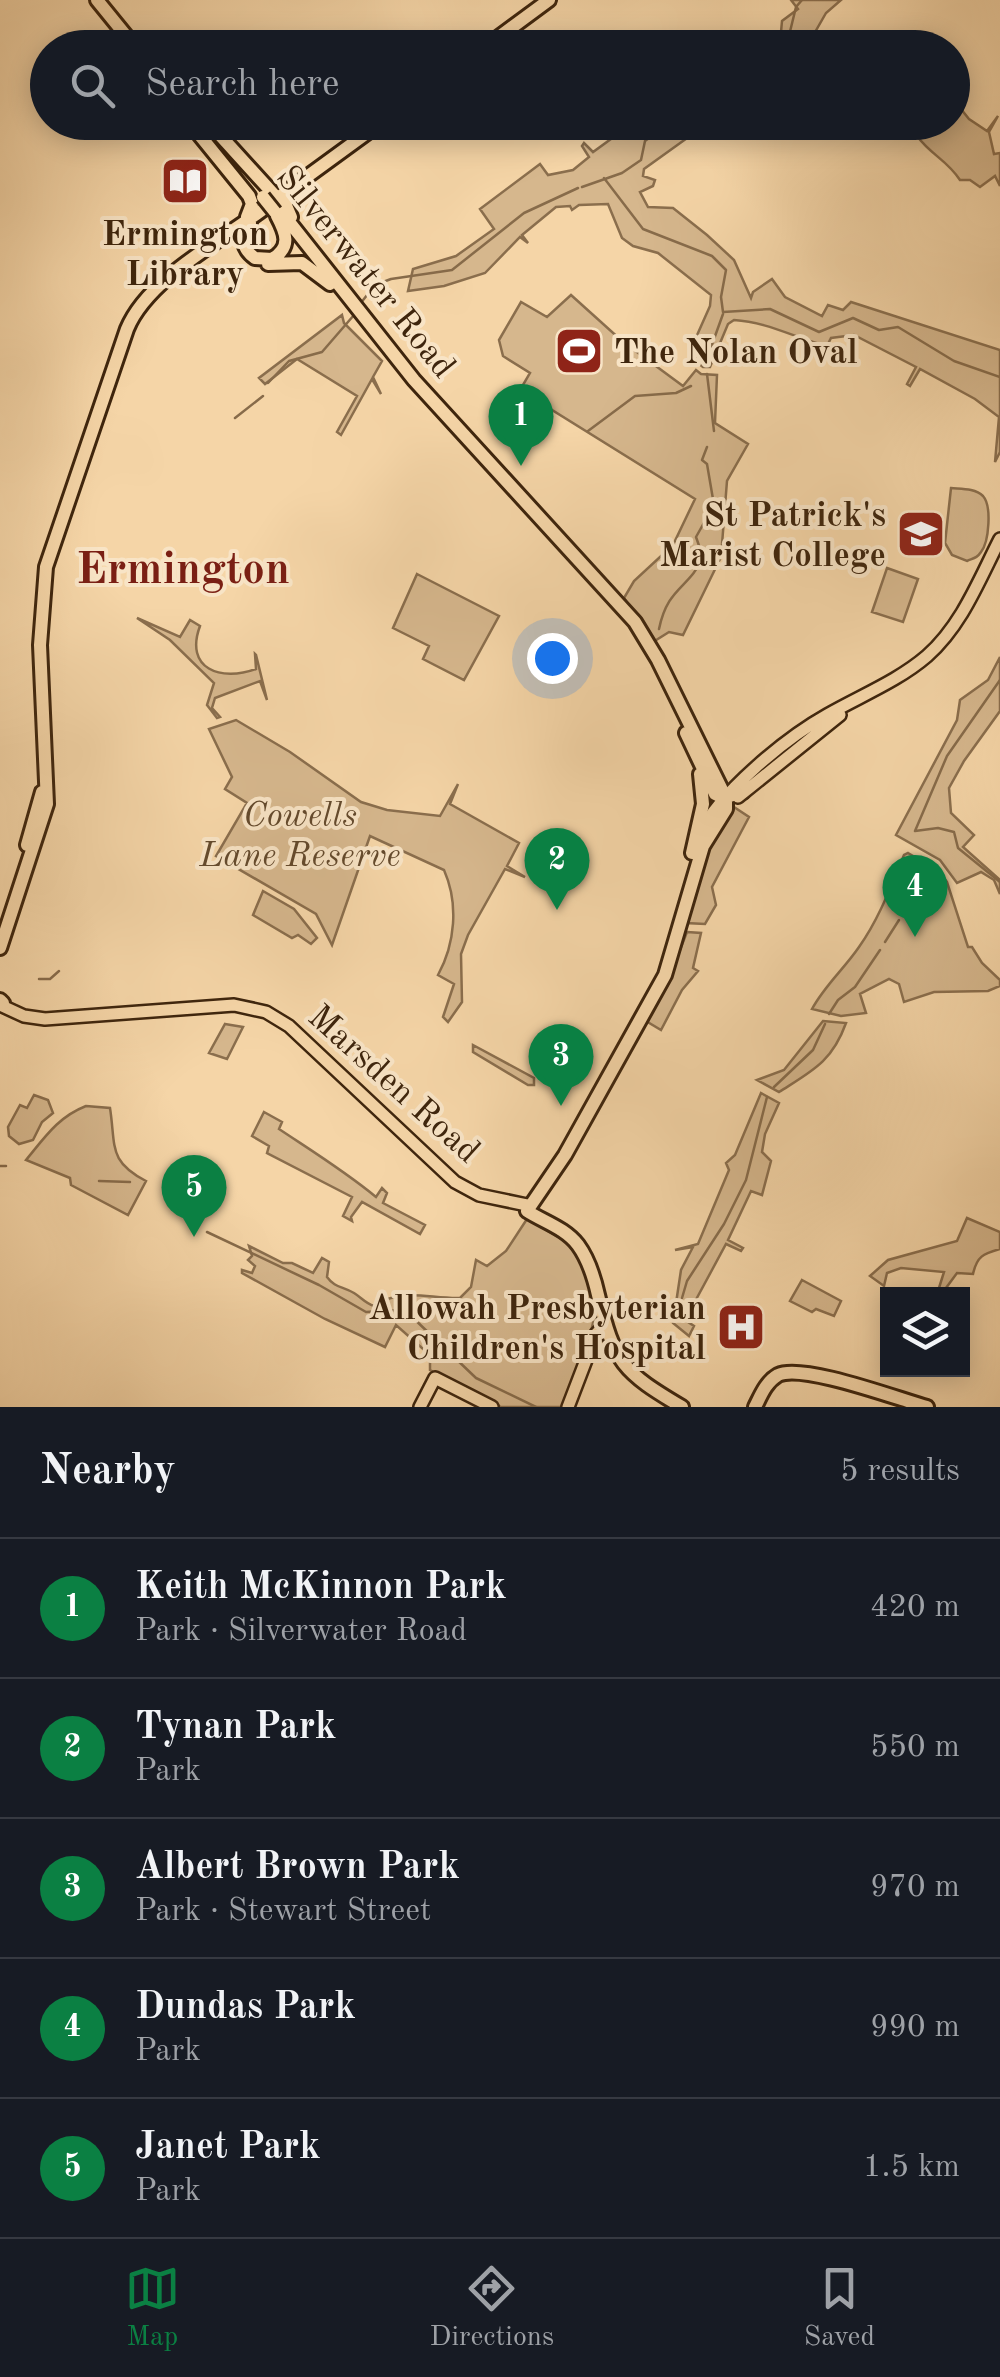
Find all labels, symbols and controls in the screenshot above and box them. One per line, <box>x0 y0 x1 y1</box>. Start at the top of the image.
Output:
search box <box>30 30 970 140</box>
icon: search <box>65 58 120 113</box>
text: Search here <box>145 66 340 104</box>
library icon: Ermington Library <box>159 155 211 207</box>
street label: Silverwater Road <box>269 160 461 385</box>
place label: Ermington Library <box>102 218 268 293</box>
sports icon: The Nolan Oval <box>553 325 605 377</box>
place label: The Nolan Oval <box>614 336 858 371</box>
pin: 1 <box>488 384 554 466</box>
place label: St Patrick's Marist College <box>659 499 886 574</box>
school or university icon: St Patrick's Marist College <box>895 508 947 560</box>
district label: Ermington <box>76 549 290 594</box>
your location <box>527 633 578 684</box>
park label: Cowells Lane Reserve <box>198 799 401 874</box>
pin: 2 <box>524 828 590 910</box>
pin: 4 <box>882 854 948 937</box>
street label: Marsden Road <box>301 999 486 1171</box>
pin: 3 <box>528 1024 594 1106</box>
pin: 5 <box>162 1154 226 1237</box>
map controls <box>880 1287 970 1377</box>
button: layers <box>880 1287 970 1377</box>
place label: Allowah Presbyterian Children's Hospital <box>368 1292 706 1367</box>
hospital icon: Allowah Presbyterian Children's Hospital <box>715 1301 767 1353</box>
text: Nearby <box>40 1451 176 1493</box>
text: 5 results <box>840 1456 960 1488</box>
text: Keith McKinnon Park <box>135 1569 507 1607</box>
text: 1 <box>63 1592 82 1624</box>
text: 420 m <box>870 1592 960 1624</box>
text: Park · Silverwater Road <box>135 1616 467 1648</box>
text: Tynan Park <box>135 1709 336 1747</box>
text: 2 <box>63 1732 82 1764</box>
text: 550 m <box>870 1732 960 1764</box>
text: Park <box>135 1756 201 1788</box>
text: Albert Brown Park <box>135 1849 460 1887</box>
text: 3 <box>63 1872 82 1904</box>
text: 970 m <box>870 1872 960 1904</box>
text: Park · Stewart Street <box>135 1896 431 1928</box>
text: Dundas Park <box>135 1989 356 2027</box>
text: 4 <box>63 2012 82 2044</box>
text: 990 m <box>870 2012 960 2044</box>
text: Park <box>135 2036 201 2068</box>
text: Janet Park <box>135 2129 320 2167</box>
text: 5 <box>63 2152 82 2184</box>
text: 1.5 km <box>863 2152 960 2184</box>
text: Park <box>135 2176 201 2208</box>
tab: Map <box>125 2261 180 2356</box>
tab: Directions <box>430 2261 554 2356</box>
tab: Saved <box>804 2261 875 2356</box>

